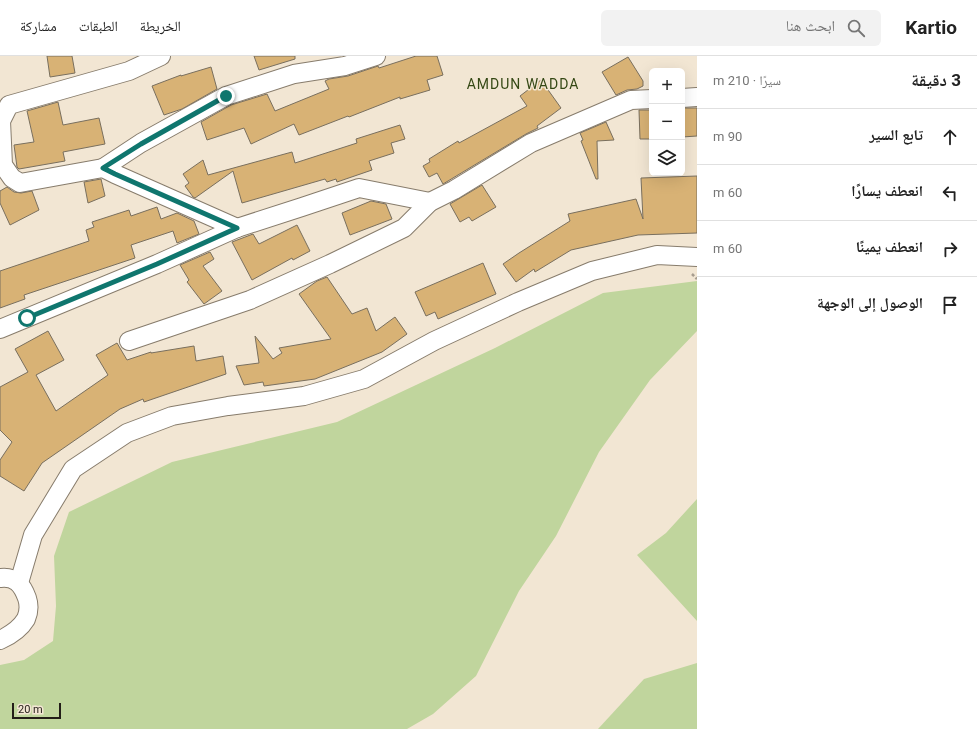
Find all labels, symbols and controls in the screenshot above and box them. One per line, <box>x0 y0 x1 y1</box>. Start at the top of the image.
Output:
search box <box>601 10 881 46</box>
text: Kartio <box>905 16 957 39</box>
text: ابحث هنا <box>786 17 835 35</box>
icon: search <box>845 17 867 39</box>
text: مشاركة <box>20 18 57 34</box>
text: الطبقات <box>79 18 118 34</box>
text: الخريطة <box>140 18 181 34</box>
map controls <box>649 68 685 176</box>
button: + <box>649 68 685 104</box>
text: 3 دقيقة <box>911 70 961 90</box>
text: سيرًا · 210 m <box>713 73 781 88</box>
district label: AMDUN WADDA <box>467 76 579 92</box>
route end <box>217 87 235 105</box>
button: − <box>649 104 685 140</box>
text: تابع السير <box>869 126 923 144</box>
icon: ahead <box>939 126 961 148</box>
text: 90 m <box>713 129 742 144</box>
button: layers <box>649 140 685 176</box>
text: انعطف يسارًا <box>851 182 923 200</box>
icon: left <box>939 182 961 204</box>
text: 60 m <box>713 185 742 200</box>
text: انعطف يمينًا <box>856 238 923 256</box>
icon: right <box>939 238 961 260</box>
text: 60 m <box>713 241 742 256</box>
text: الوصول إلى الوجهة <box>817 294 923 312</box>
icon: arrive <box>939 294 961 316</box>
route start <box>18 309 36 327</box>
scale bar <box>12 701 61 720</box>
text: 20 m <box>18 703 43 716</box>

